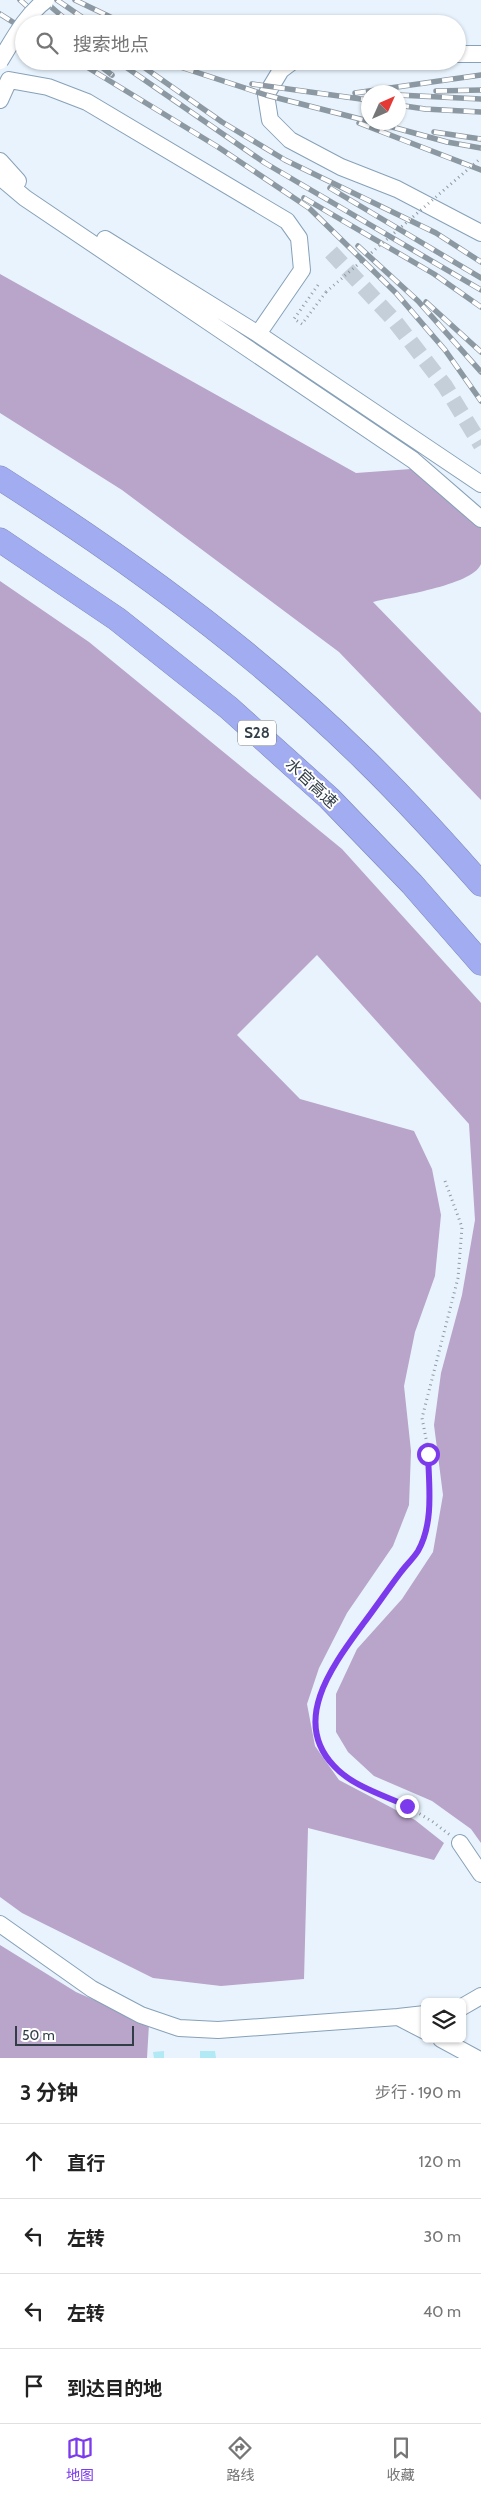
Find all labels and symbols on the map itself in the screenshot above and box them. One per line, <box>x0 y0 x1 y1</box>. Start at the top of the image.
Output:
north arrow <box>361 85 406 130</box>
road number: S28 <box>238 720 276 746</box>
street label: 水官高速 <box>282 755 342 812</box>
route start <box>417 1443 440 1466</box>
route end <box>396 1795 419 1818</box>
scale bar <box>15 2023 134 2046</box>

